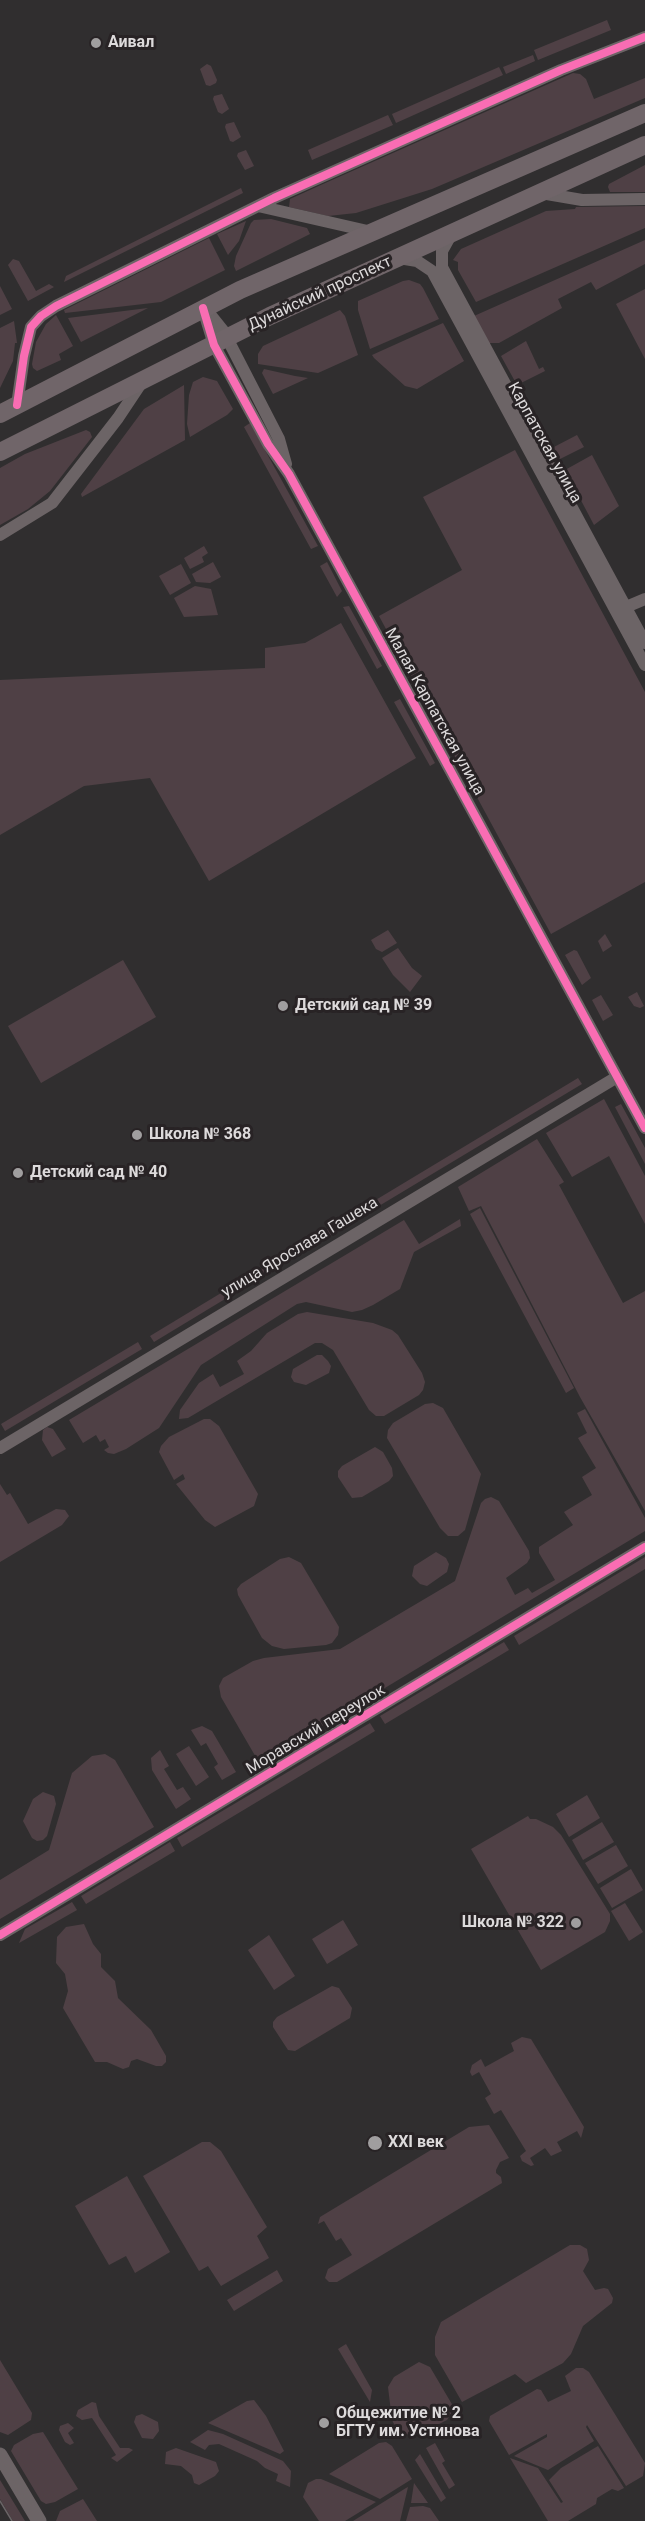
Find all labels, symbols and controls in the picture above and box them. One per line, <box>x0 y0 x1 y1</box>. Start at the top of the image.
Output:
place label: Аивал <box>108 33 154 53</box>
marker: Аивал <box>89 36 103 50</box>
street label: Дунайский проспект <box>245 252 395 336</box>
street label: Карпатская улица <box>503 379 585 507</box>
street label: Малая Карпатская улица <box>380 625 488 799</box>
place label: Детский сад № 39 <box>295 996 432 1016</box>
marker: Детский сад № 39 <box>276 999 290 1013</box>
place label: Школа № 368 <box>149 1125 251 1145</box>
marker: Школа № 368 <box>130 1128 144 1142</box>
place label: Детский сад № 40 <box>30 1163 167 1183</box>
marker: Детский сад № 40 <box>11 1166 25 1180</box>
street label: улица Ярослава Гашека <box>218 1194 382 1302</box>
street label: Моравский переулок <box>243 1681 389 1779</box>
place label: Школа № 322 <box>462 1913 564 1933</box>
marker: Школа № 322 <box>569 1916 583 1930</box>
place label: XXI век <box>388 2133 444 2153</box>
marker: XXI век <box>366 2134 384 2152</box>
place label: Общежитие № 2 БГТУ им. Устинова <box>336 2404 480 2442</box>
marker: Общежитие № 2 БГТУ им. Устинова <box>317 2416 331 2430</box>

